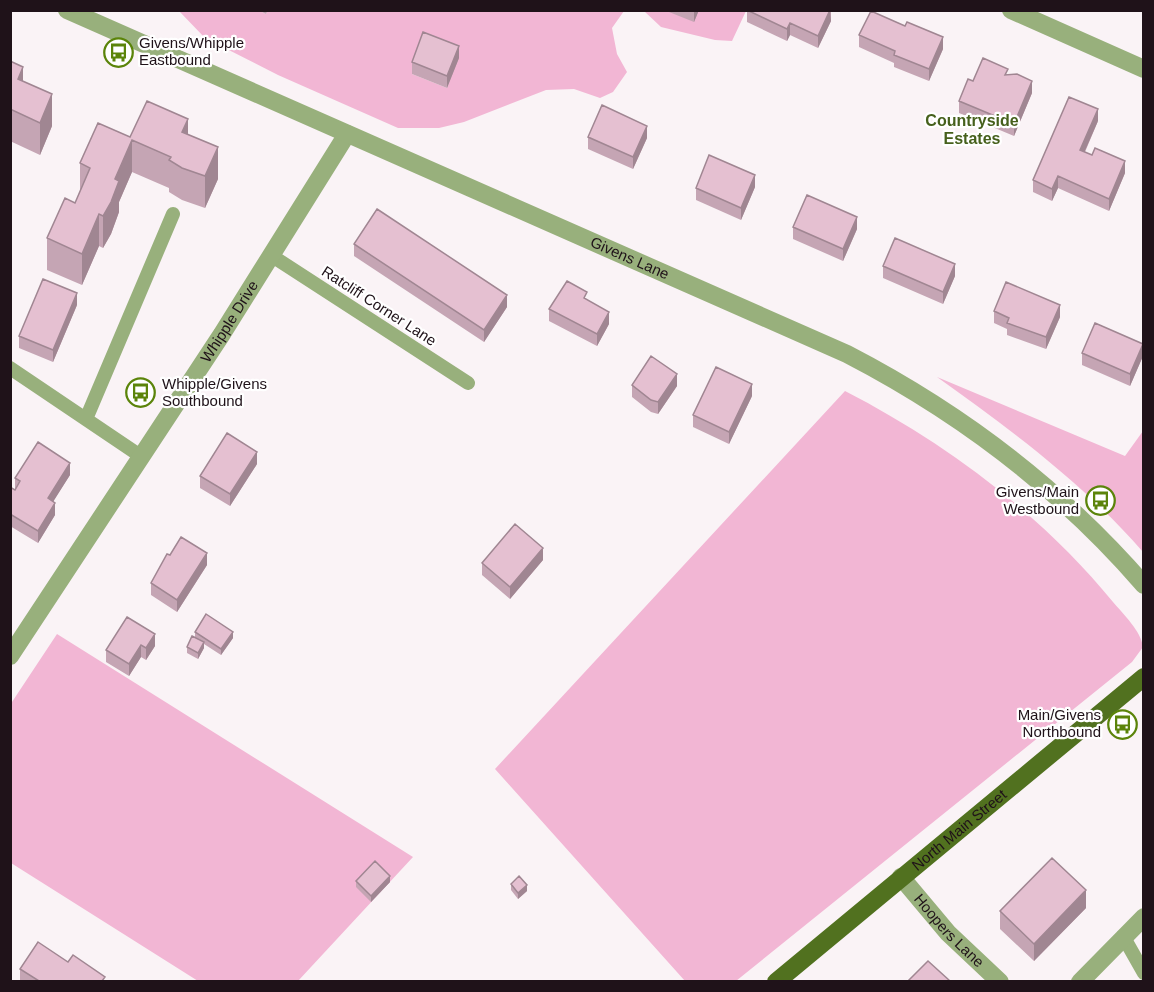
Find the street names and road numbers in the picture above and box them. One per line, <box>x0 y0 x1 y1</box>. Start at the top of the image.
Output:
street label: Givens Lane <box>588 233 672 282</box>
street label: Ratcliff Corner Lane <box>319 262 440 349</box>
street label: Whipple Drive <box>197 277 261 365</box>
street label: North Main Street <box>908 785 1010 874</box>
street label: Hoopers Lane <box>911 890 988 970</box>

